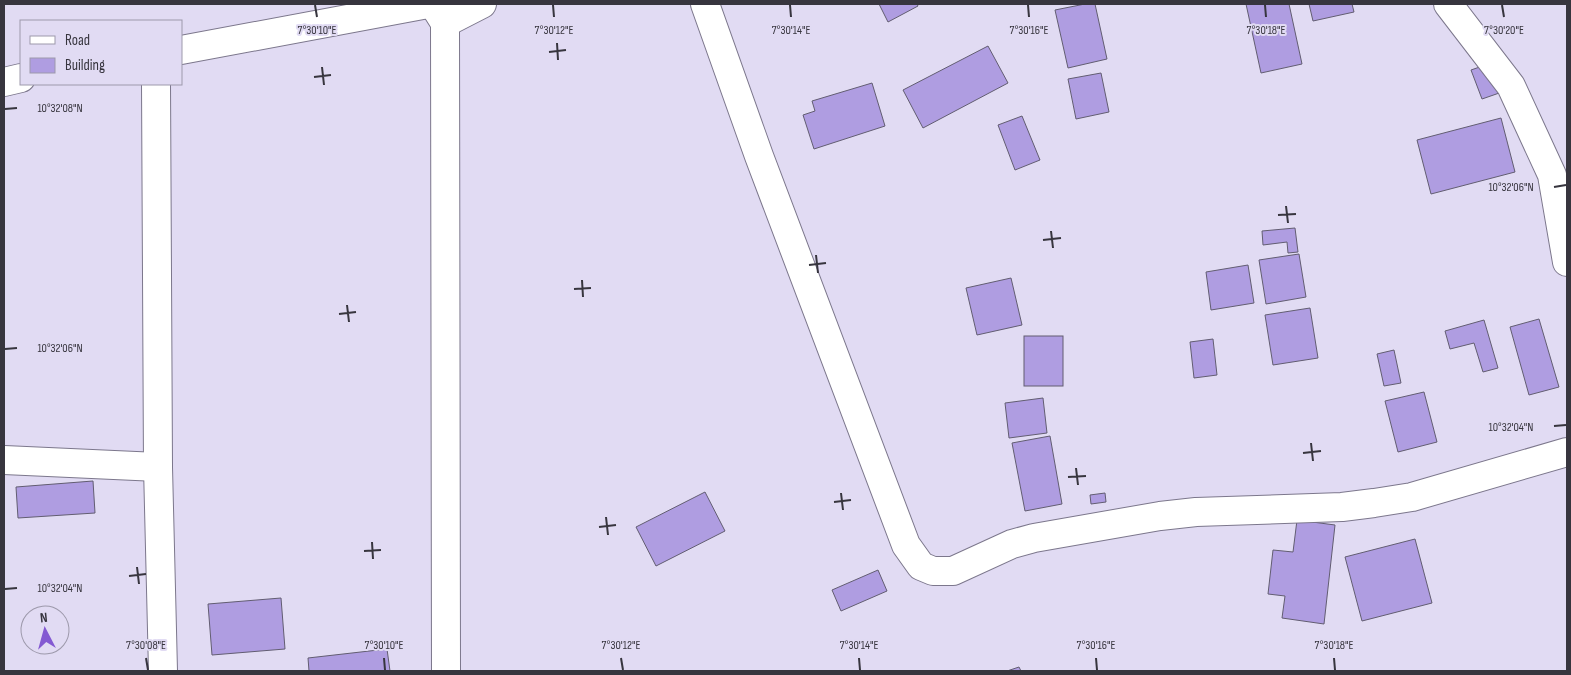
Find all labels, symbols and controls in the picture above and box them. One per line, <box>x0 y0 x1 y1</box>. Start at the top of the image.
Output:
legend <box>20 20 182 85</box>
text: 7°30'10"E <box>297 23 337 38</box>
text: 7°30'12"E <box>535 23 573 38</box>
text: 7°30'14"E <box>772 23 810 38</box>
text: 7°30'16"E <box>1010 23 1049 38</box>
text: 7°30'18"E <box>1247 23 1286 38</box>
text: 7°30'20"E <box>1484 23 1524 38</box>
text: Road <box>65 31 90 50</box>
text: Building <box>65 56 105 75</box>
text: 10°32'08"N <box>37 101 83 116</box>
text: 10°32'06"N <box>1488 180 1534 195</box>
text: 10°32'06"N <box>37 341 83 356</box>
text: 10°32'04"N <box>1489 420 1534 435</box>
text: 10°32'04"N <box>38 581 83 596</box>
north arrow <box>20 605 70 655</box>
text: N <box>39 609 48 626</box>
text: 7°30'08"E <box>126 638 166 653</box>
text: 7°30'10"E <box>364 638 404 653</box>
text: 7°30'12"E <box>602 638 640 653</box>
text: 7°30'14"E <box>840 638 878 653</box>
text: 7°30'16"E <box>1077 638 1116 653</box>
text: 7°30'18"E <box>1315 638 1354 653</box>

